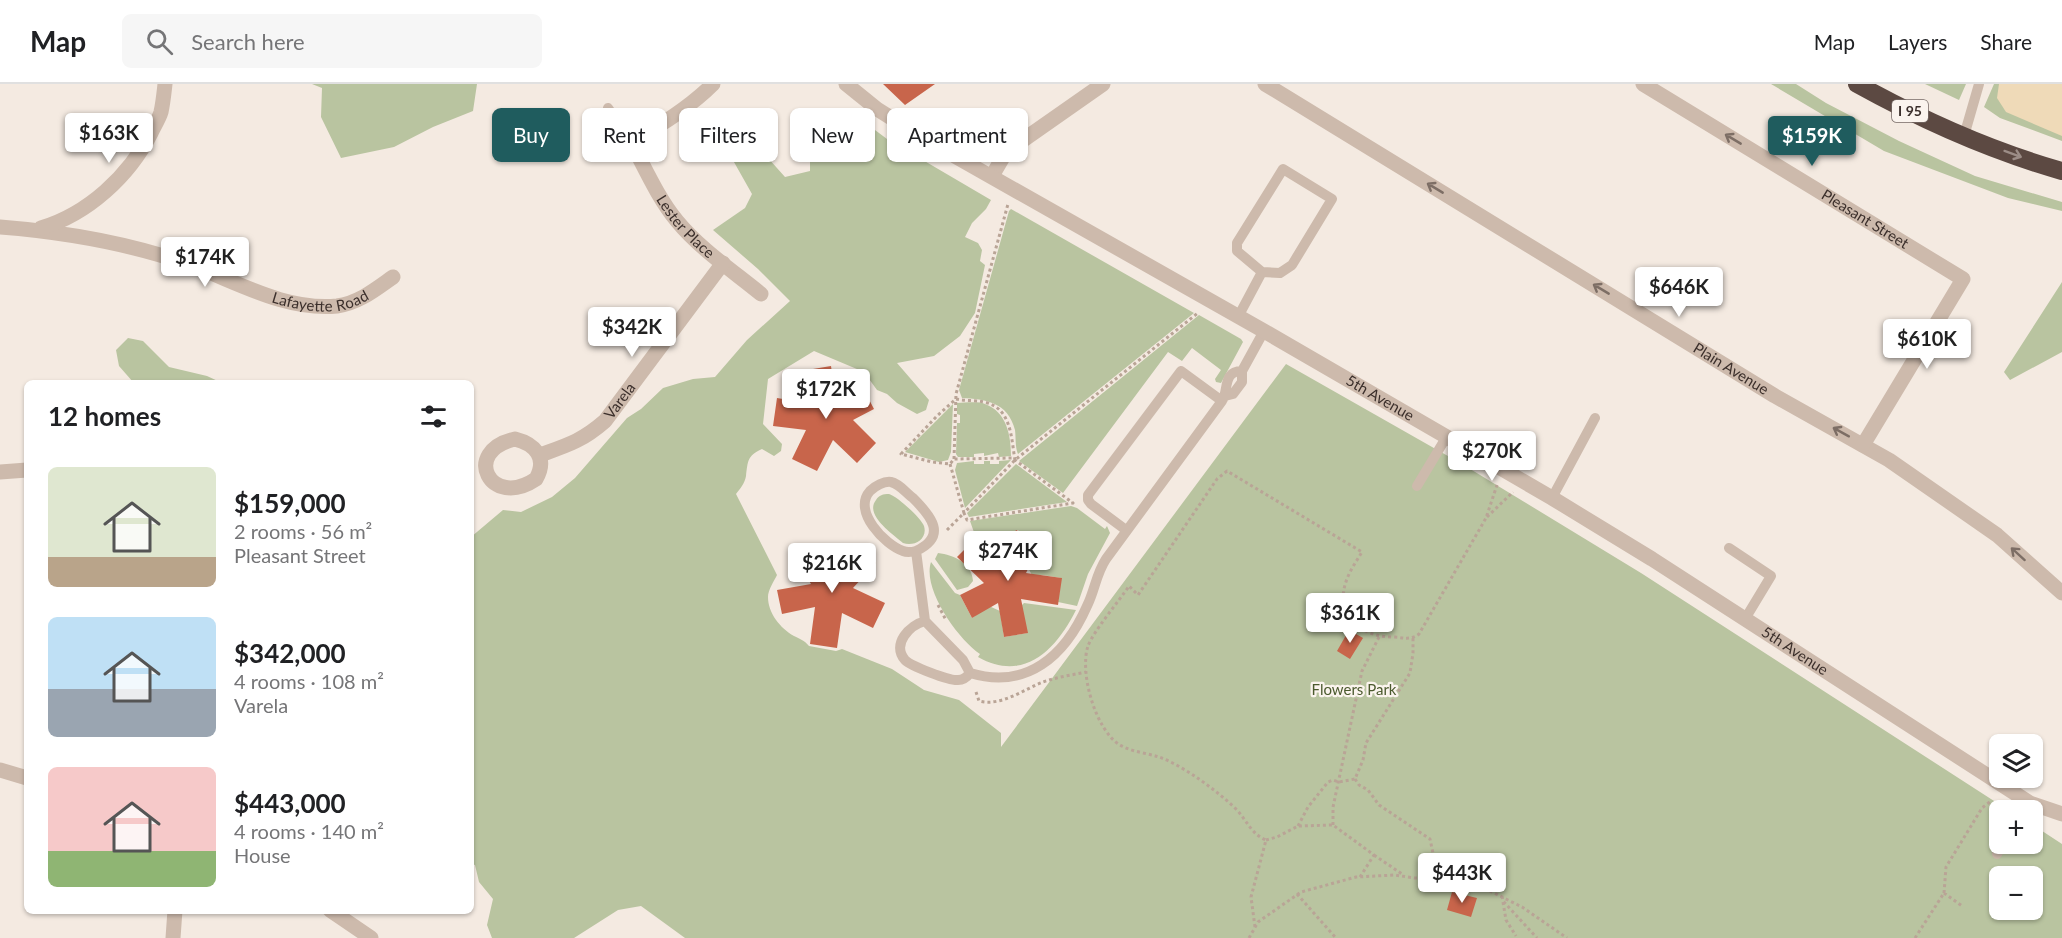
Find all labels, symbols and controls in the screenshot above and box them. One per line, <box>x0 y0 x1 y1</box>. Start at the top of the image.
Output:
search box <box>122 14 542 68</box>
text: Map <box>30 24 86 58</box>
icon: search <box>143 25 176 58</box>
text: Search here <box>191 28 305 55</box>
text: Map <box>1814 29 1855 54</box>
text: Layers <box>1888 29 1947 54</box>
text: Share <box>1980 29 2032 54</box>
road number: I 95 <box>1892 100 1928 122</box>
chip: Buy <box>492 108 570 162</box>
chip: Rent <box>582 108 667 162</box>
chip: Filters <box>679 108 778 162</box>
chip: New <box>790 108 875 162</box>
chip: Apartment <box>887 108 1028 162</box>
pin: $163K <box>67 113 151 164</box>
pin: $159K <box>1770 116 1854 167</box>
text: $163K <box>79 120 139 144</box>
text: $159K <box>1782 123 1842 147</box>
one-way arrow <box>1725 133 1742 145</box>
one-way arrow <box>2003 150 2021 161</box>
one-way arrow <box>1427 181 1444 193</box>
street label: Pleasant Street <box>1819 185 1913 252</box>
street label: Lester Place <box>653 191 719 261</box>
pin: $174K <box>163 237 247 288</box>
text: $174K <box>175 244 235 268</box>
pin: $646K <box>1637 267 1721 318</box>
text: $646K <box>1649 274 1709 298</box>
one-way arrow <box>1593 283 1610 295</box>
street label: Lafayette Road <box>270 286 371 315</box>
pin: $342K <box>590 307 674 358</box>
text: $342K <box>602 314 662 338</box>
pin: $610K <box>1885 319 1969 370</box>
text: $610K <box>1897 326 1957 350</box>
street label: Plain Avenue <box>1690 338 1772 398</box>
pin: $172K <box>784 369 868 420</box>
street label: 5th Avenue <box>1343 371 1418 424</box>
text: $172K <box>796 376 856 400</box>
street label: Varela <box>600 379 639 422</box>
text: 12 homes <box>48 400 161 432</box>
icon: filters <box>417 400 450 433</box>
one-way arrow <box>1832 426 1850 437</box>
pin: $270K <box>1450 431 1534 482</box>
text: $270K <box>1462 438 1522 462</box>
text: $159,000 <box>234 487 346 519</box>
icon: home <box>96 491 168 563</box>
text: 2 rooms · 56 m² <box>234 519 372 543</box>
pin: $274K <box>966 531 1050 582</box>
text: $274K <box>978 538 1038 562</box>
text: Pleasant Street <box>234 543 366 567</box>
pin: $216K <box>790 543 874 594</box>
one-way arrow <box>2011 547 2026 561</box>
text: $216K <box>802 550 862 574</box>
pin: $361K <box>1308 593 1392 644</box>
text: $361K <box>1320 600 1380 624</box>
street label: 5th Avenue <box>1759 622 1832 678</box>
text: $342,000 <box>234 637 346 669</box>
icon: home <box>96 641 168 713</box>
text: 4 rooms · 108 m² <box>234 669 384 693</box>
park label: Flowers Park <box>1312 680 1397 698</box>
text: Varela <box>234 693 288 717</box>
map controls <box>1989 734 2043 920</box>
button: layers <box>1989 734 2043 788</box>
text: $443,000 <box>234 787 346 819</box>
icon: home <box>96 791 168 863</box>
button: + <box>1989 800 2043 854</box>
text: 4 rooms · 140 m² <box>234 819 384 843</box>
text: House <box>234 843 291 867</box>
pin: $443K <box>1420 853 1504 904</box>
text: $443K <box>1432 860 1492 884</box>
button: − <box>1989 866 2043 920</box>

